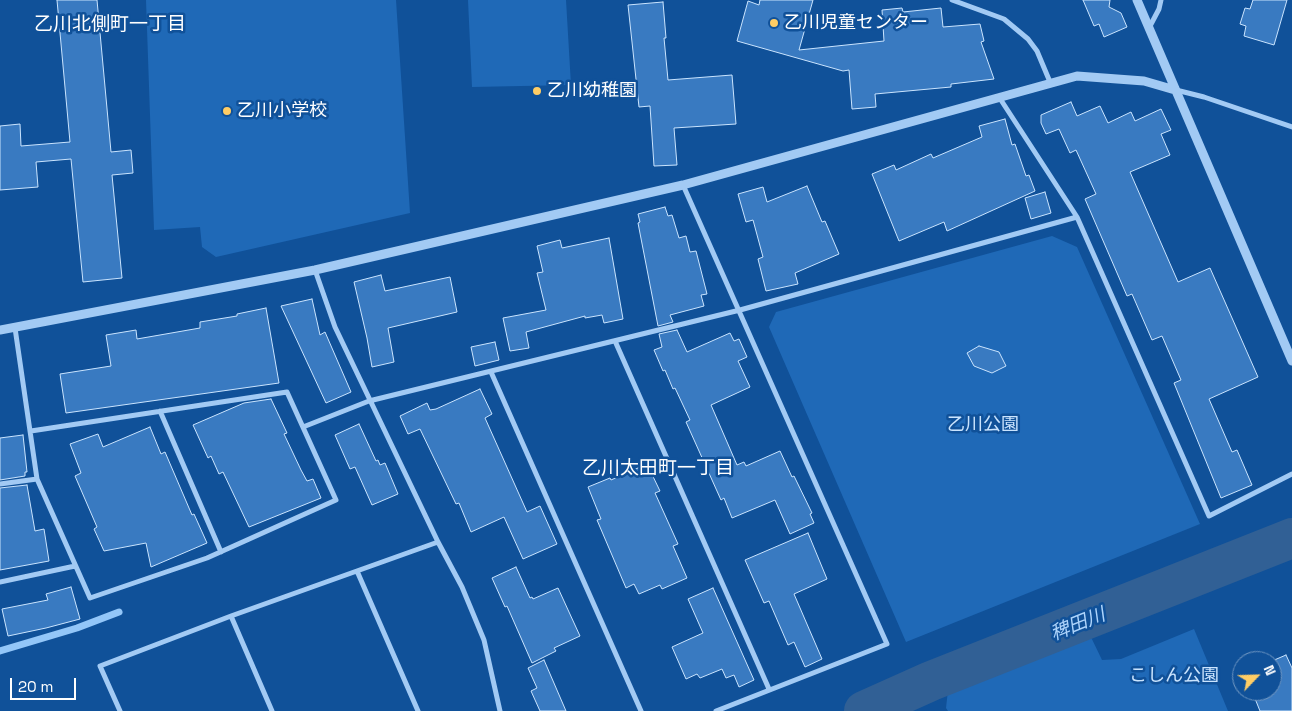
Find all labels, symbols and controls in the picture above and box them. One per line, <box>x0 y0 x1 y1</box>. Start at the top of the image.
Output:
place label: 乙川児童センター <box>784 12 928 34</box>
district label: 乙川北側町一丁目 <box>34 14 186 36</box>
marker: 乙川児童センター <box>768 17 780 29</box>
place label: 乙川幼稚園 <box>547 80 637 102</box>
marker: 乙川幼稚園 <box>531 85 543 97</box>
place label: 乙川小学校 <box>237 100 327 122</box>
marker: 乙川小学校 <box>221 105 233 117</box>
park label: 乙川公園 <box>947 414 1019 436</box>
district label: 乙川太田町一丁目 <box>582 458 734 480</box>
water label: 稗田川 <box>1047 604 1109 646</box>
north arrow <box>1232 651 1282 701</box>
text: N <box>1260 662 1280 678</box>
park label: こしん公園 <box>1129 665 1219 687</box>
scale bar <box>12 668 79 700</box>
text: 20 m <box>18 677 53 696</box>

